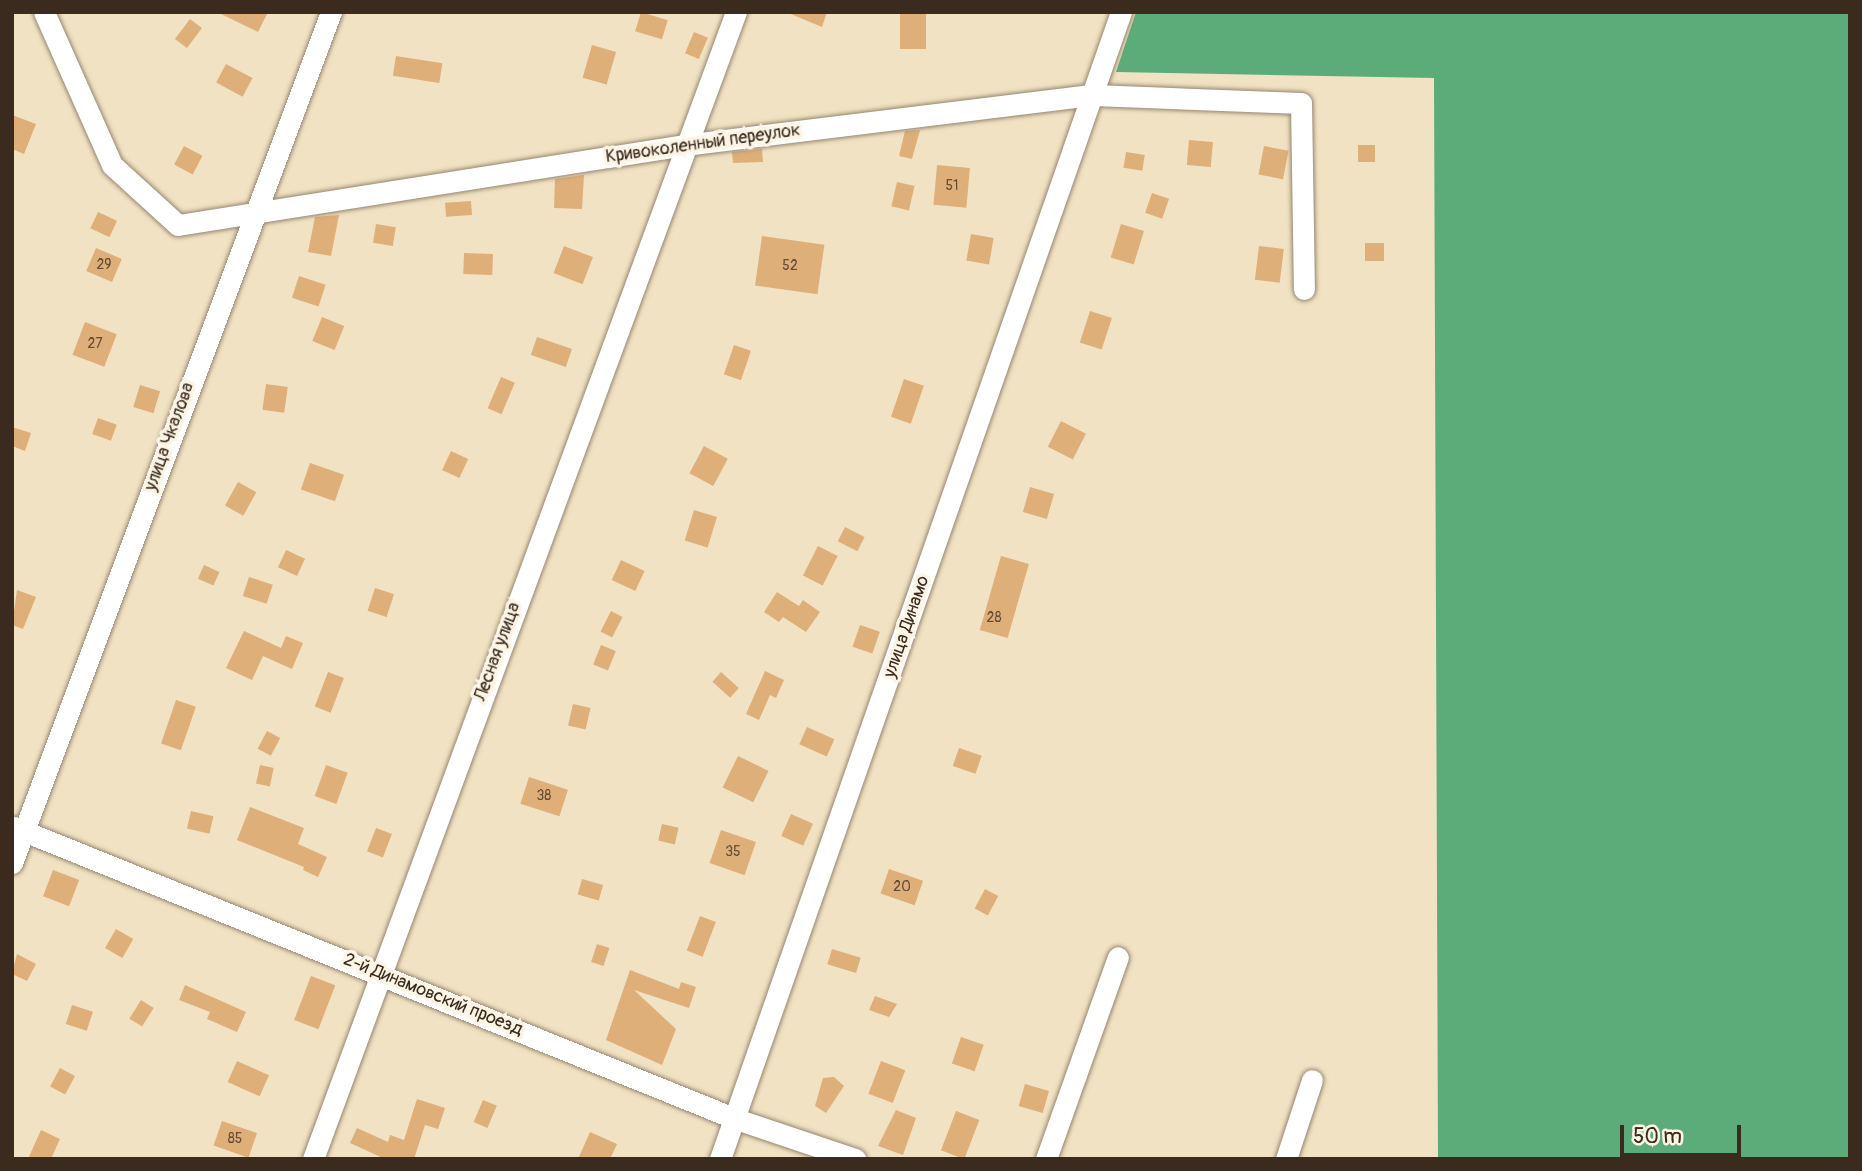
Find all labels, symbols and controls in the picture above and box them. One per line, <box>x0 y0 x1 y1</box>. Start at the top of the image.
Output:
street label: Кривоколенный переулок <box>604 120 802 168</box>
house number: 51 <box>945 178 959 194</box>
house number: 29 <box>96 257 112 273</box>
house number: 52 <box>782 258 798 274</box>
house number: 27 <box>87 336 103 352</box>
street label: улица Чкалова <box>140 380 200 494</box>
street label: улица Динамо <box>879 573 935 681</box>
street label: Лесная улица <box>470 600 526 704</box>
house number: 28 <box>987 610 1001 626</box>
house number: 38 <box>537 788 551 804</box>
house number: 35 <box>725 844 741 860</box>
house number: 20 <box>893 879 911 895</box>
street label: 2-й Динамовский проезд <box>340 949 526 1041</box>
scale bar <box>1624 1112 1745 1156</box>
text: 50 m <box>1633 1123 1682 1150</box>
house number: 85 <box>228 1131 242 1147</box>

